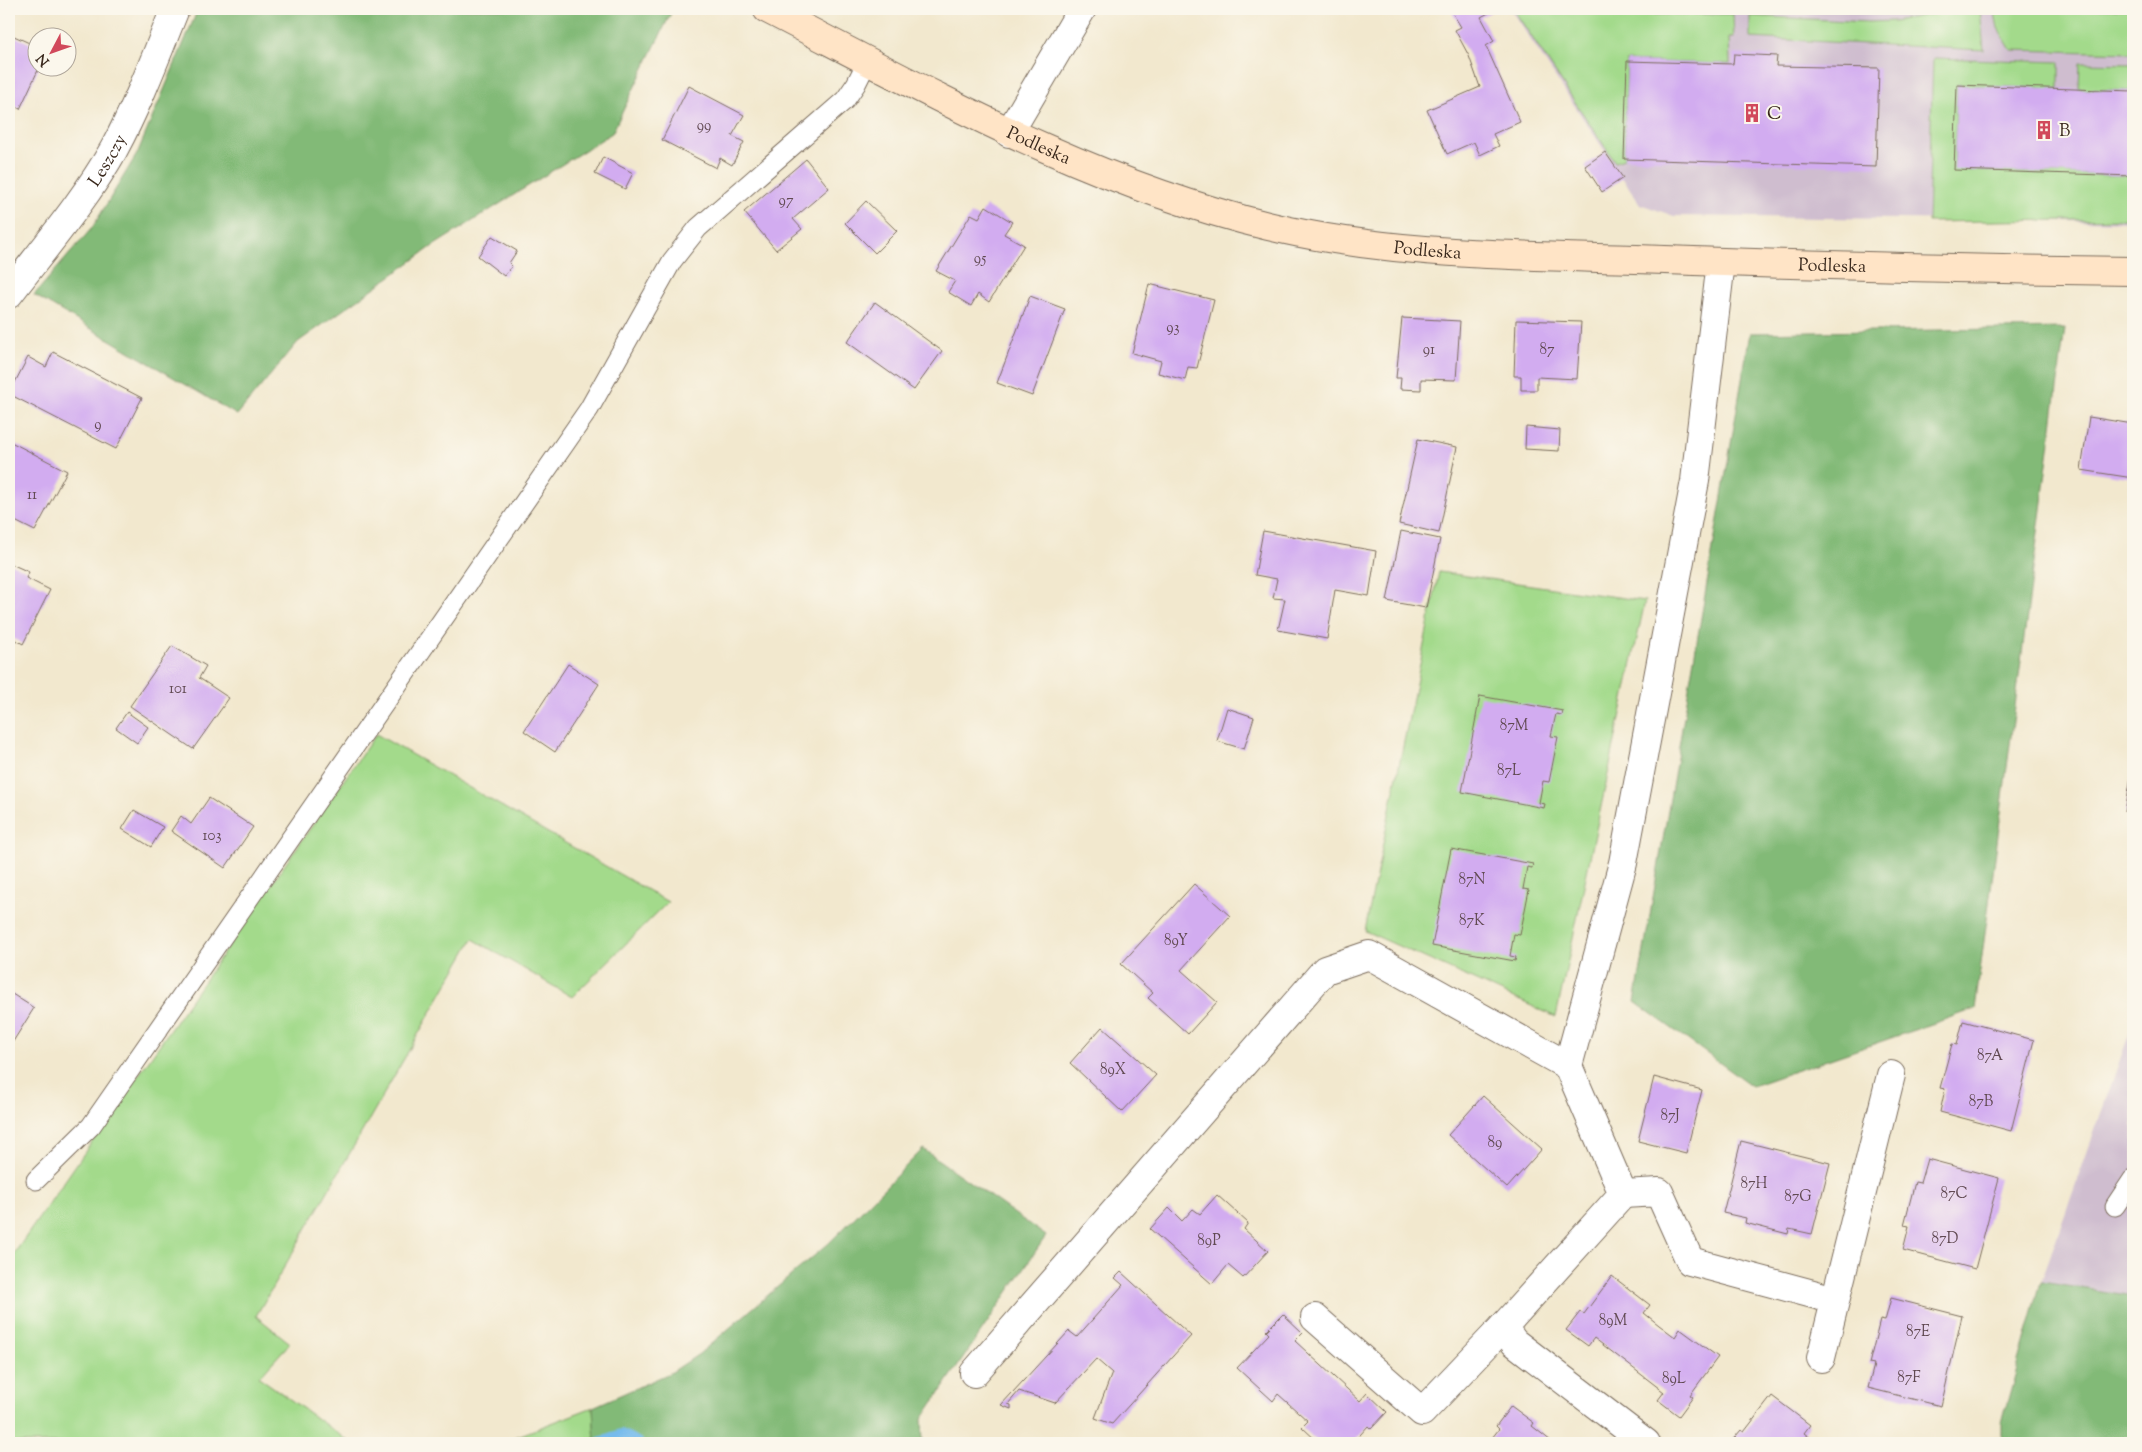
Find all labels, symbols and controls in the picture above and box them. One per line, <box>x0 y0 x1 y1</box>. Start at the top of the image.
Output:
north arrow <box>28 28 78 78</box>
text: N <box>32 48 55 70</box>
building icon: C <box>1741 102 1763 124</box>
place label: C <box>1767 102 1782 128</box>
house number: 99 <box>697 116 711 137</box>
building icon: B <box>2033 119 2055 141</box>
place label: B <box>2059 119 2070 145</box>
street label: Podleska <box>1002 121 1074 173</box>
street label: Leszczy <box>83 130 134 193</box>
house number: 97 <box>779 191 794 212</box>
street label: Podleska <box>1392 236 1462 268</box>
house number: 95 <box>974 249 986 270</box>
street label: Podleska <box>1798 253 1866 281</box>
house number: 93 <box>1166 318 1180 339</box>
house number: 91 <box>1423 340 1435 361</box>
house number: 87 <box>1539 340 1555 361</box>
house number: 9 <box>94 415 102 436</box>
house number: 11 <box>27 485 37 506</box>
house number: 101 <box>169 679 187 700</box>
house number: 87M <box>1500 716 1529 737</box>
house number: 87L <box>1497 761 1521 782</box>
house number: 103 <box>203 826 221 847</box>
house number: 87N <box>1459 870 1485 891</box>
house number: 87K <box>1459 911 1485 932</box>
house number: 89Y <box>1164 931 1188 952</box>
house number: 87A <box>1977 1046 2003 1067</box>
house number: 89X <box>1100 1060 1126 1081</box>
house number: 87B <box>1969 1092 1994 1113</box>
house number: 87J <box>1661 1106 1680 1127</box>
house number: 89 <box>1488 1133 1502 1154</box>
house number: 87H <box>1741 1174 1768 1195</box>
house number: 87C <box>1940 1184 1968 1205</box>
house number: 87G <box>1784 1187 1812 1208</box>
house number: 87D <box>1932 1229 1959 1250</box>
house number: 89P <box>1197 1231 1221 1252</box>
house number: 89M <box>1599 1311 1628 1332</box>
house number: 87E <box>1906 1322 1930 1343</box>
house number: 87F <box>1897 1368 1921 1389</box>
house number: 89L <box>1662 1369 1686 1390</box>

